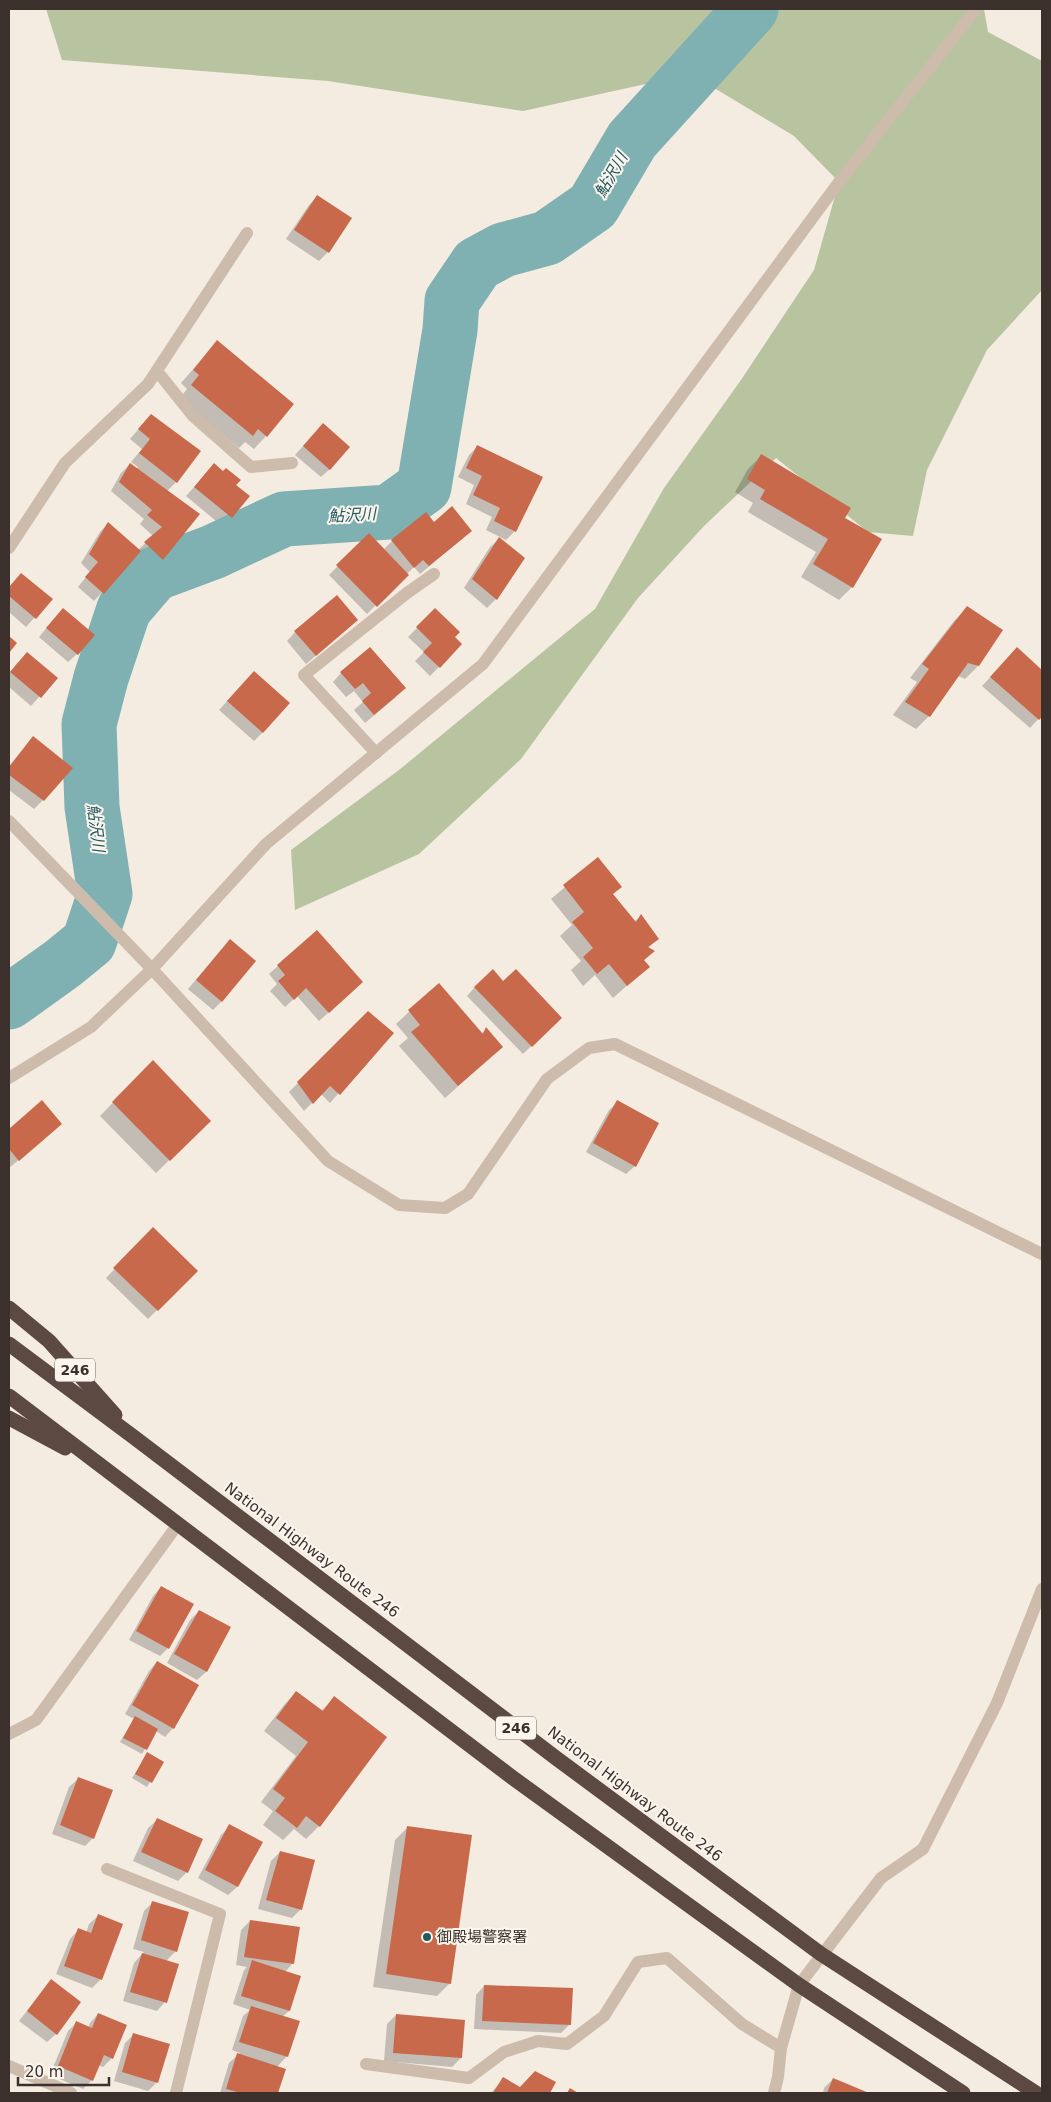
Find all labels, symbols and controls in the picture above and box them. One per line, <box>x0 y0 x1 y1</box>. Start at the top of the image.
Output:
water label: 鮎沢川 <box>591 148 632 201</box>
water label: 鮎沢川 <box>328 504 378 526</box>
water label: 鮎沢川 <box>84 803 109 855</box>
road number: 246 <box>55 1358 95 1382</box>
street label: National Highway Route 246 <box>221 1478 403 1622</box>
road number: 246 <box>496 1716 536 1740</box>
street label: National Highway Route 246 <box>544 1722 726 1866</box>
place label: 御殿場警察署 <box>437 1928 527 1946</box>
marker: 御殿場警察署 <box>421 1931 433 1943</box>
scale bar <box>18 2054 109 2086</box>
text: 20 m <box>25 2063 63 2081</box>

